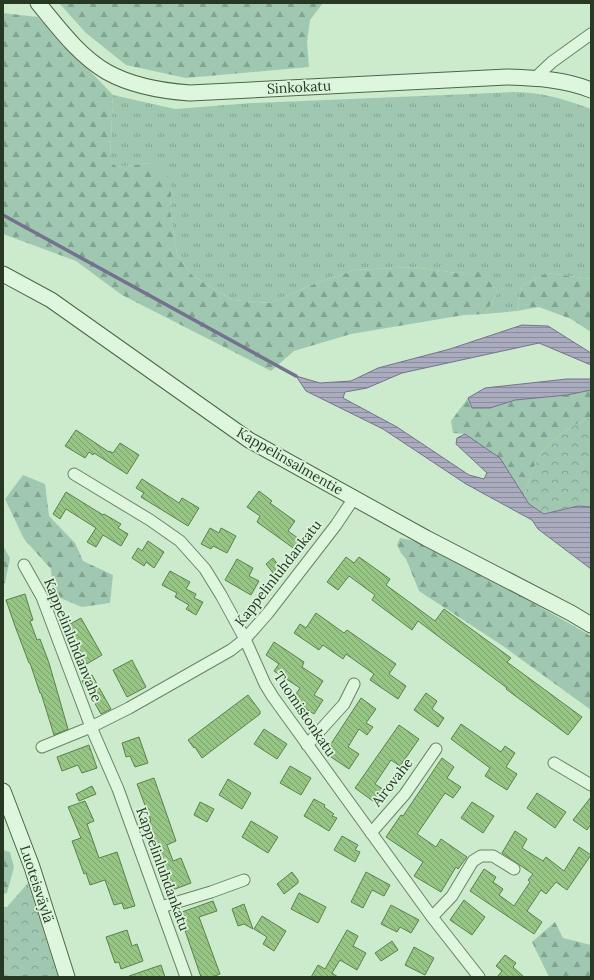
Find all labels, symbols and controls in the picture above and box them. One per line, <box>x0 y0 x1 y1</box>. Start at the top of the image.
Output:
street label: Sinkokatu <box>266 76 332 98</box>
street label: Kappelinsalmentie <box>233 423 347 499</box>
street label: Kappelinluhdankatu <box>231 516 325 630</box>
street label: Kappelinluhdanvahe <box>40 575 106 705</box>
street label: Tuomistonkatu <box>270 668 340 760</box>
street label: Airovahe <box>367 754 417 811</box>
street label: Kappelinluhdankatu <box>132 805 194 933</box>
street label: Luoteisväylä <box>16 843 58 925</box>

